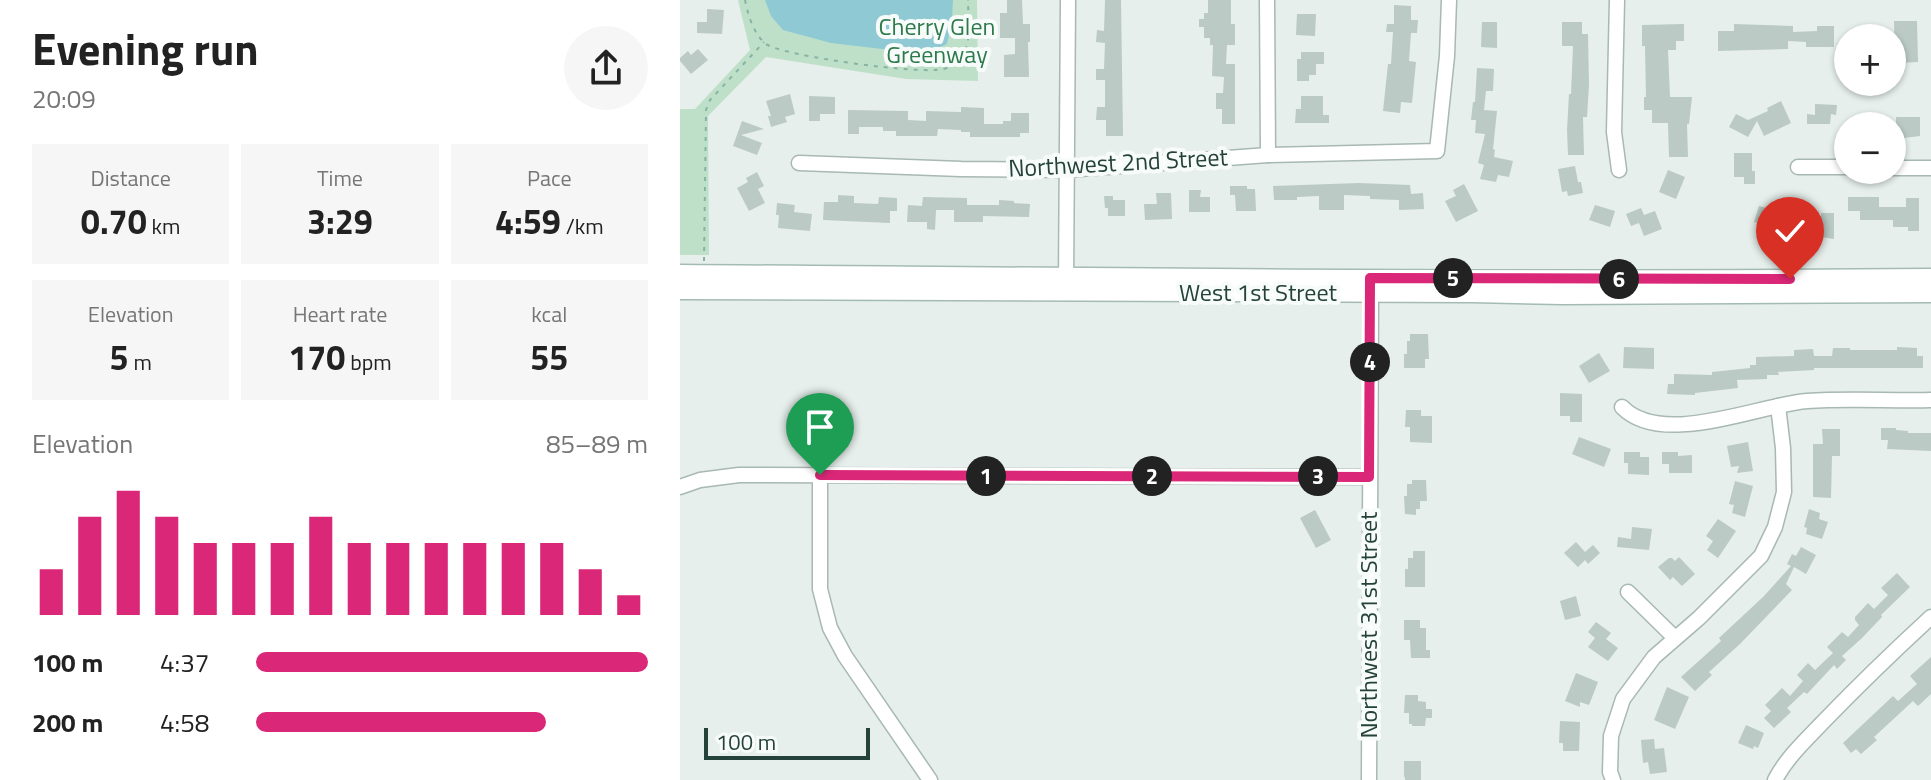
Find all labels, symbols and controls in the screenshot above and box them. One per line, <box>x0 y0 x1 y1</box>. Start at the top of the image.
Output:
park label: Cherry Glen Greenway <box>879 8 995 72</box>
text: Evening run <box>32 15 259 82</box>
map controls <box>1834 24 1906 184</box>
button: + <box>1834 24 1906 96</box>
button: share <box>564 26 648 110</box>
text: 20:09 <box>32 79 96 118</box>
button: − <box>1834 112 1906 184</box>
street label: Northwest 2nd Street <box>1007 138 1229 186</box>
text: Distance <box>90 161 171 195</box>
text: Time <box>317 161 363 195</box>
text: Pace <box>527 161 572 195</box>
text: 0.70 <box>81 195 147 247</box>
text: 3:29 <box>307 195 373 247</box>
text: 4:59 <box>495 195 561 247</box>
pin <box>1756 197 1824 279</box>
text: km <box>147 209 180 243</box>
text: /km <box>561 209 604 243</box>
icon: check <box>1768 209 1812 253</box>
pin: 5 <box>1433 258 1473 298</box>
pin: 6 <box>1599 259 1639 299</box>
text: 5 <box>1447 261 1459 295</box>
text: 6 <box>1613 262 1625 296</box>
street label: West 1st Street <box>1179 274 1338 310</box>
text: Elevation <box>88 297 173 331</box>
text: Heart rate <box>293 297 387 331</box>
text: kcal <box>531 297 567 331</box>
text: 5 <box>110 331 129 383</box>
text: 170 <box>288 331 345 383</box>
text: 55 <box>530 331 568 383</box>
pin: 4 <box>1350 342 1390 382</box>
text: m <box>129 345 152 379</box>
text: bpm <box>345 345 392 379</box>
text: 4 <box>1364 345 1376 379</box>
pin <box>786 393 854 475</box>
icon: arrive <box>798 405 842 449</box>
text: Elevation <box>32 424 133 463</box>
text: 85–89 m <box>546 424 648 463</box>
pin: 1 <box>966 456 1006 496</box>
pin: 2 <box>1132 456 1172 496</box>
pin: 3 <box>1298 456 1338 496</box>
text: 1 <box>980 459 992 493</box>
text: 2 <box>1146 459 1158 493</box>
text: 3 <box>1312 459 1324 493</box>
street label: Northwest 31st Street <box>1350 511 1386 739</box>
text: 100 m <box>32 643 103 682</box>
text: 4:37 <box>160 643 209 682</box>
text: 200 m <box>32 703 103 742</box>
text: 4:58 <box>160 703 209 742</box>
scale bar <box>704 724 870 760</box>
text: 100 m <box>716 725 776 759</box>

